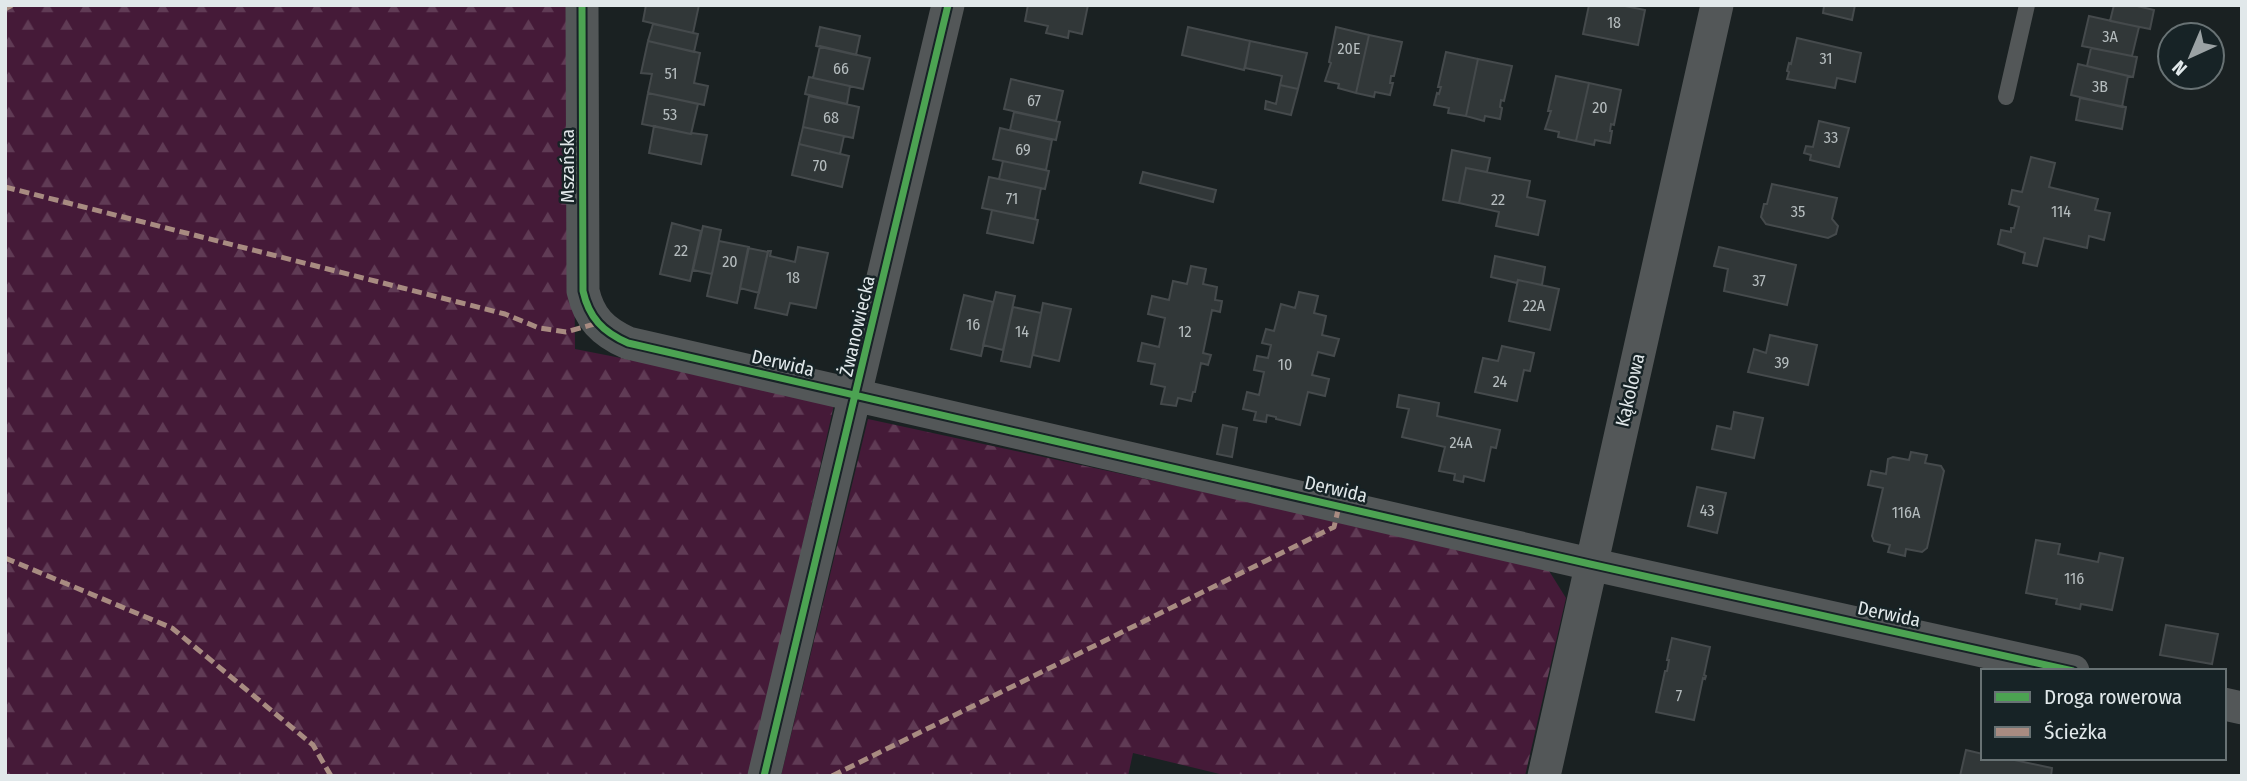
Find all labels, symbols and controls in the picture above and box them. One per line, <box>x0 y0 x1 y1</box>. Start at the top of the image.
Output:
house number: 18 <box>1607 13 1621 32</box>
north arrow <box>2156 21 2226 91</box>
house number: 3A <box>2102 27 2118 46</box>
house number: 20E <box>1338 39 1360 58</box>
house number: 31 <box>1819 49 1833 68</box>
text: N <box>2167 56 2192 80</box>
house number: 66 <box>833 59 849 78</box>
house number: 51 <box>665 64 677 83</box>
house number: 3B <box>2092 77 2108 96</box>
house number: 67 <box>1027 91 1042 110</box>
house number: 20 <box>1592 98 1608 117</box>
house number: 53 <box>663 105 677 124</box>
house number: 68 <box>823 108 839 127</box>
house number: 33 <box>1824 128 1838 147</box>
street label: Mszańska <box>556 129 579 203</box>
house number: 69 <box>1015 140 1031 159</box>
house number: 70 <box>813 156 827 175</box>
house number: 71 <box>1006 189 1018 208</box>
house number: 22 <box>1491 190 1505 209</box>
house number: 35 <box>1791 202 1805 221</box>
house number: 114 <box>2051 202 2071 221</box>
house number: 22 <box>674 241 688 260</box>
house number: 20 <box>722 252 738 271</box>
house number: 18 <box>786 268 800 287</box>
house number: 37 <box>1752 271 1766 290</box>
street label: Żwanowiecka <box>834 273 880 379</box>
house number: 22A <box>1523 296 1546 315</box>
house number: 16 <box>966 315 980 334</box>
house number: 14 <box>1015 322 1029 341</box>
house number: 12 <box>1178 322 1192 341</box>
street label: Derwida <box>749 345 817 381</box>
street label: Kąkolowa <box>1610 351 1650 429</box>
house number: 39 <box>1775 353 1790 372</box>
house number: 10 <box>1278 355 1292 374</box>
house number: 24 <box>1493 372 1507 391</box>
house number: 24A <box>1450 433 1473 452</box>
street label: Derwida <box>1302 471 1370 507</box>
house number: 43 <box>1700 501 1714 520</box>
house number: 116A <box>1892 503 1921 522</box>
house number: 116 <box>2064 569 2084 588</box>
street label: Derwida <box>1855 596 1923 632</box>
legend <box>1981 669 2226 760</box>
text: Droga rowerowa <box>2044 684 2182 710</box>
house number: 7 <box>1676 686 1683 705</box>
text: Ścieżka <box>2044 719 2107 745</box>

